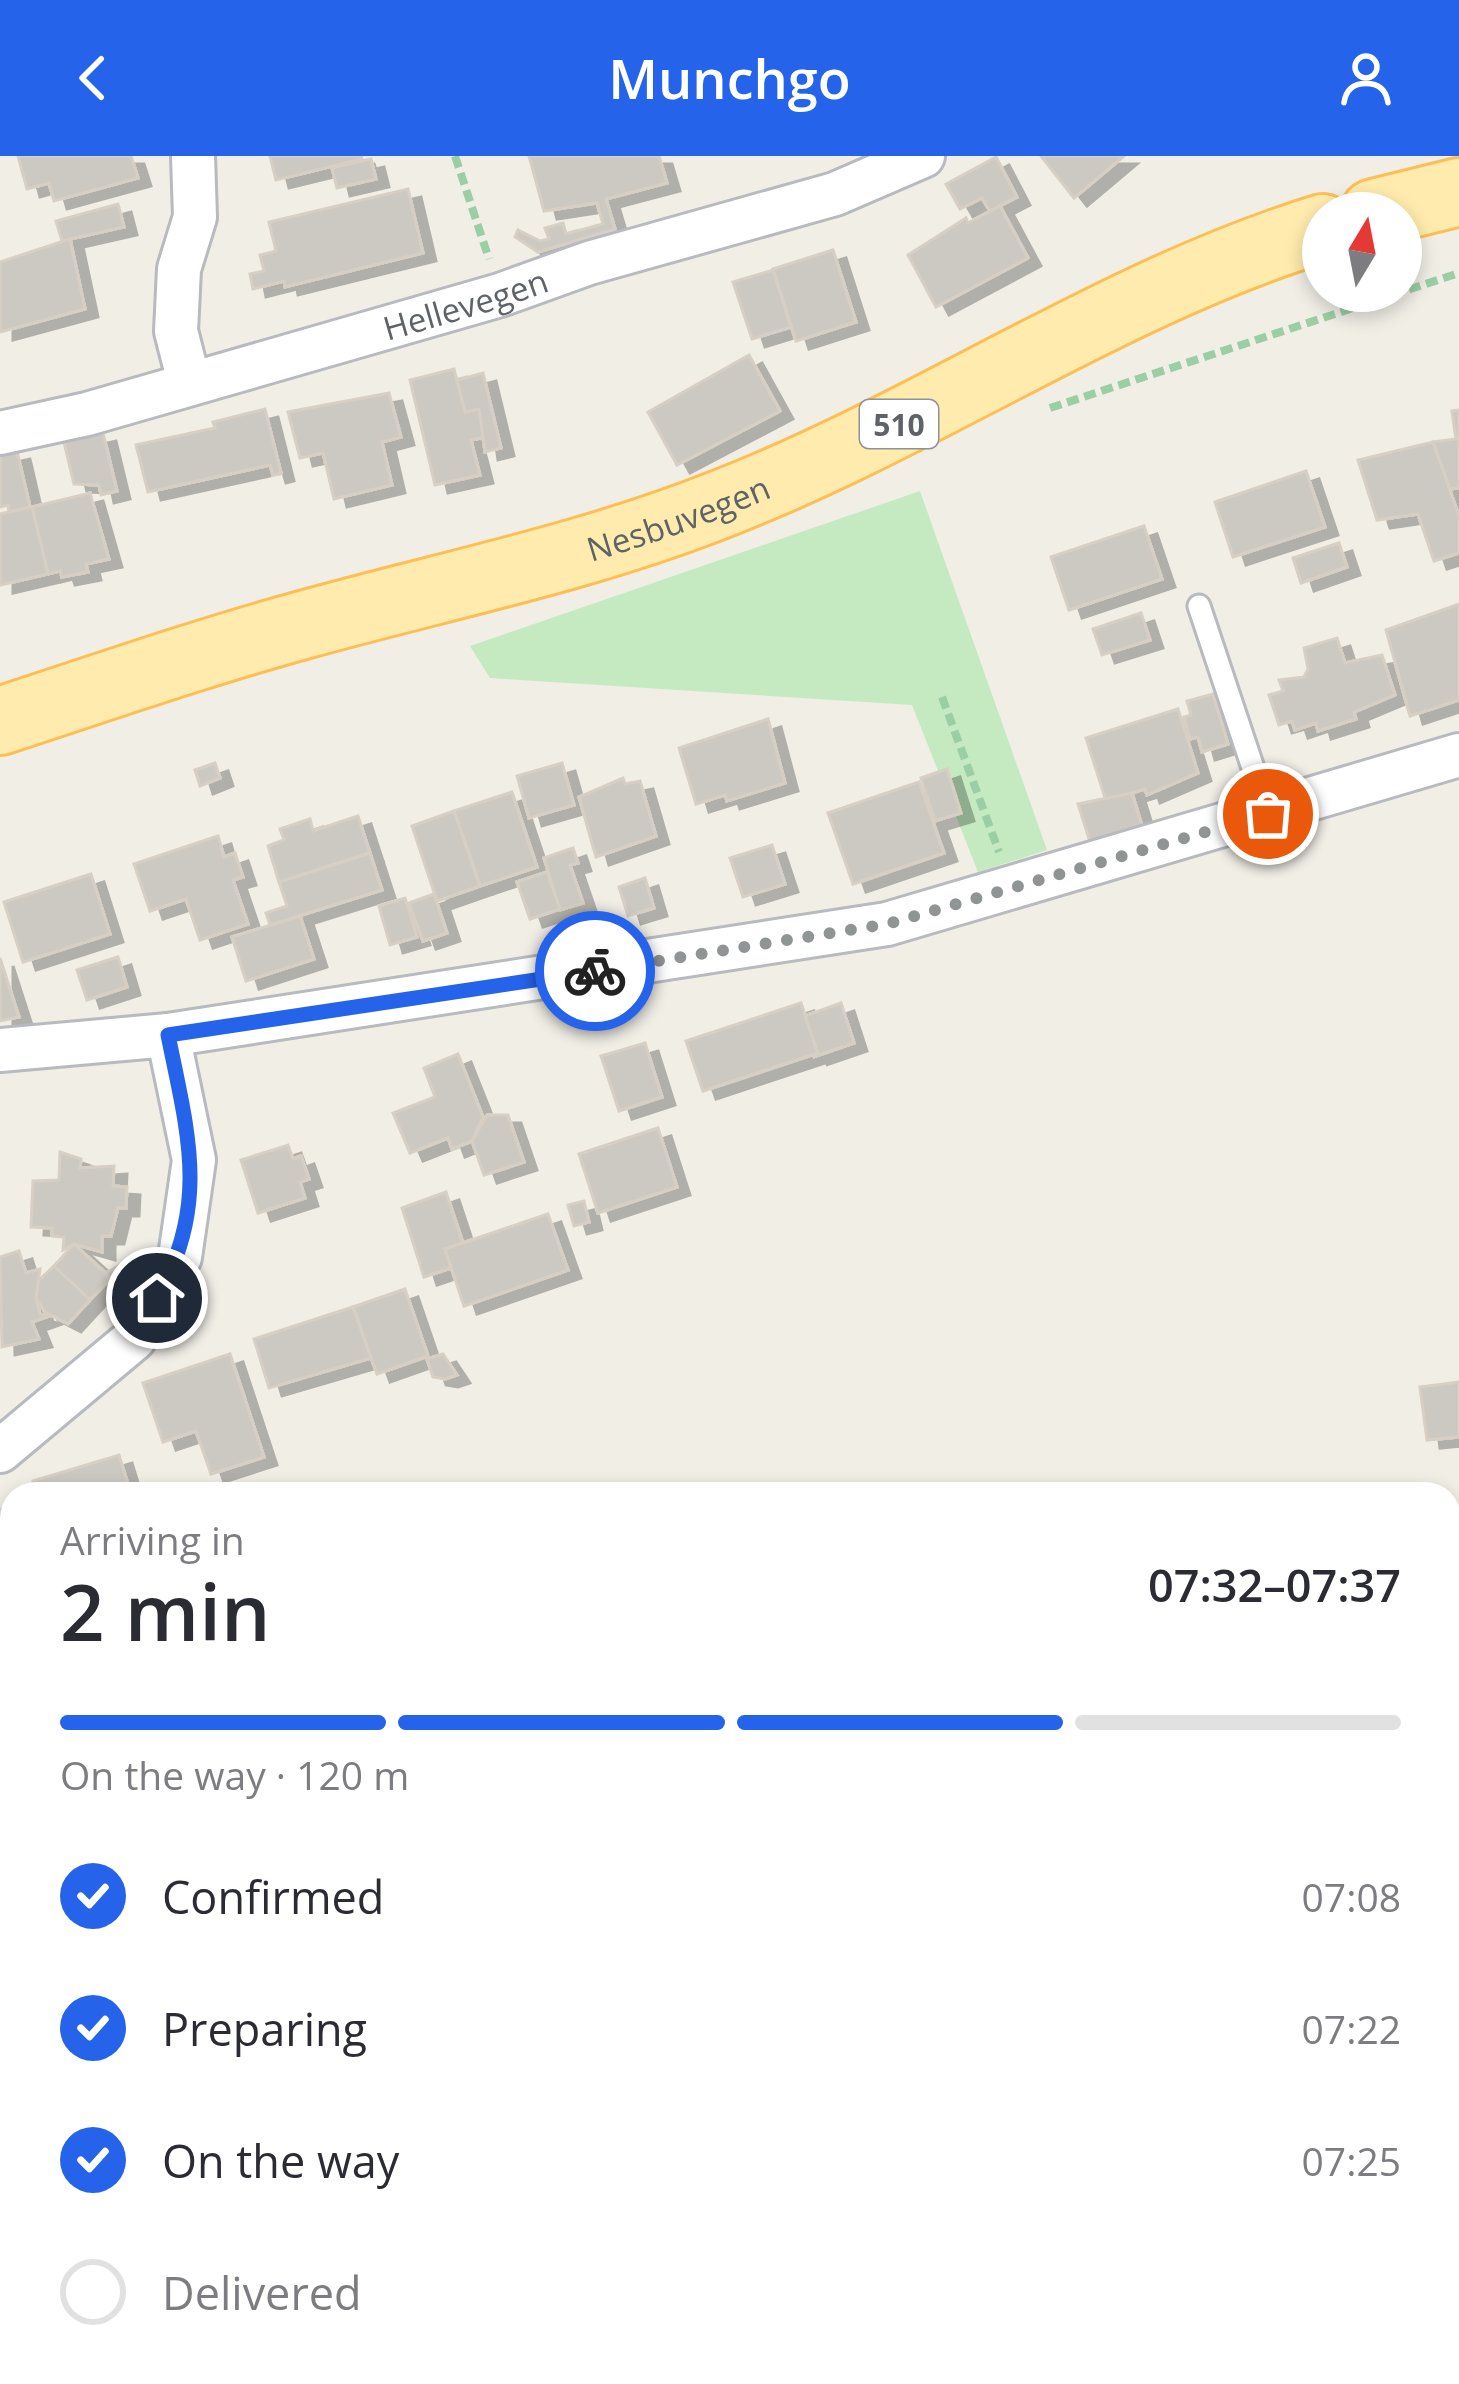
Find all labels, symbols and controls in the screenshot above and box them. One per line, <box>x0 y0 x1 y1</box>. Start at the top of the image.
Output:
text: Munchgo <box>608 41 851 115</box>
icon: back <box>60 45 126 111</box>
icon: person <box>1333 45 1399 111</box>
north arrow <box>1302 192 1422 312</box>
map controls <box>1302 192 1422 312</box>
street label: Hellevegen <box>378 257 554 350</box>
road number: 510 <box>860 400 938 448</box>
street label: Nesbuvegen <box>581 464 776 571</box>
pin <box>1217 763 1319 865</box>
icon: bag <box>1235 781 1301 847</box>
courier <box>535 911 655 1031</box>
icon: bike <box>562 938 628 1004</box>
pin <box>106 1247 208 1349</box>
icon: home <box>124 1265 190 1331</box>
text: Arriving in <box>60 1513 245 1566</box>
text: 07:32–07:37 <box>1148 1554 1401 1615</box>
text: 2 min <box>60 1558 271 1664</box>
text: On the way · 120 m <box>60 1748 409 1801</box>
icon: check <box>60 1863 126 1929</box>
text: Confirmed <box>162 1866 384 1927</box>
text: 07:08 <box>1302 1870 1401 1923</box>
icon: check <box>60 1995 126 2061</box>
text: Preparing <box>162 1998 367 2059</box>
text: 07:22 <box>1302 2002 1401 2055</box>
icon: check <box>60 2127 126 2193</box>
text: On the way <box>162 2130 399 2191</box>
text: 07:25 <box>1302 2134 1401 2187</box>
text: Delivered <box>162 2262 362 2323</box>

